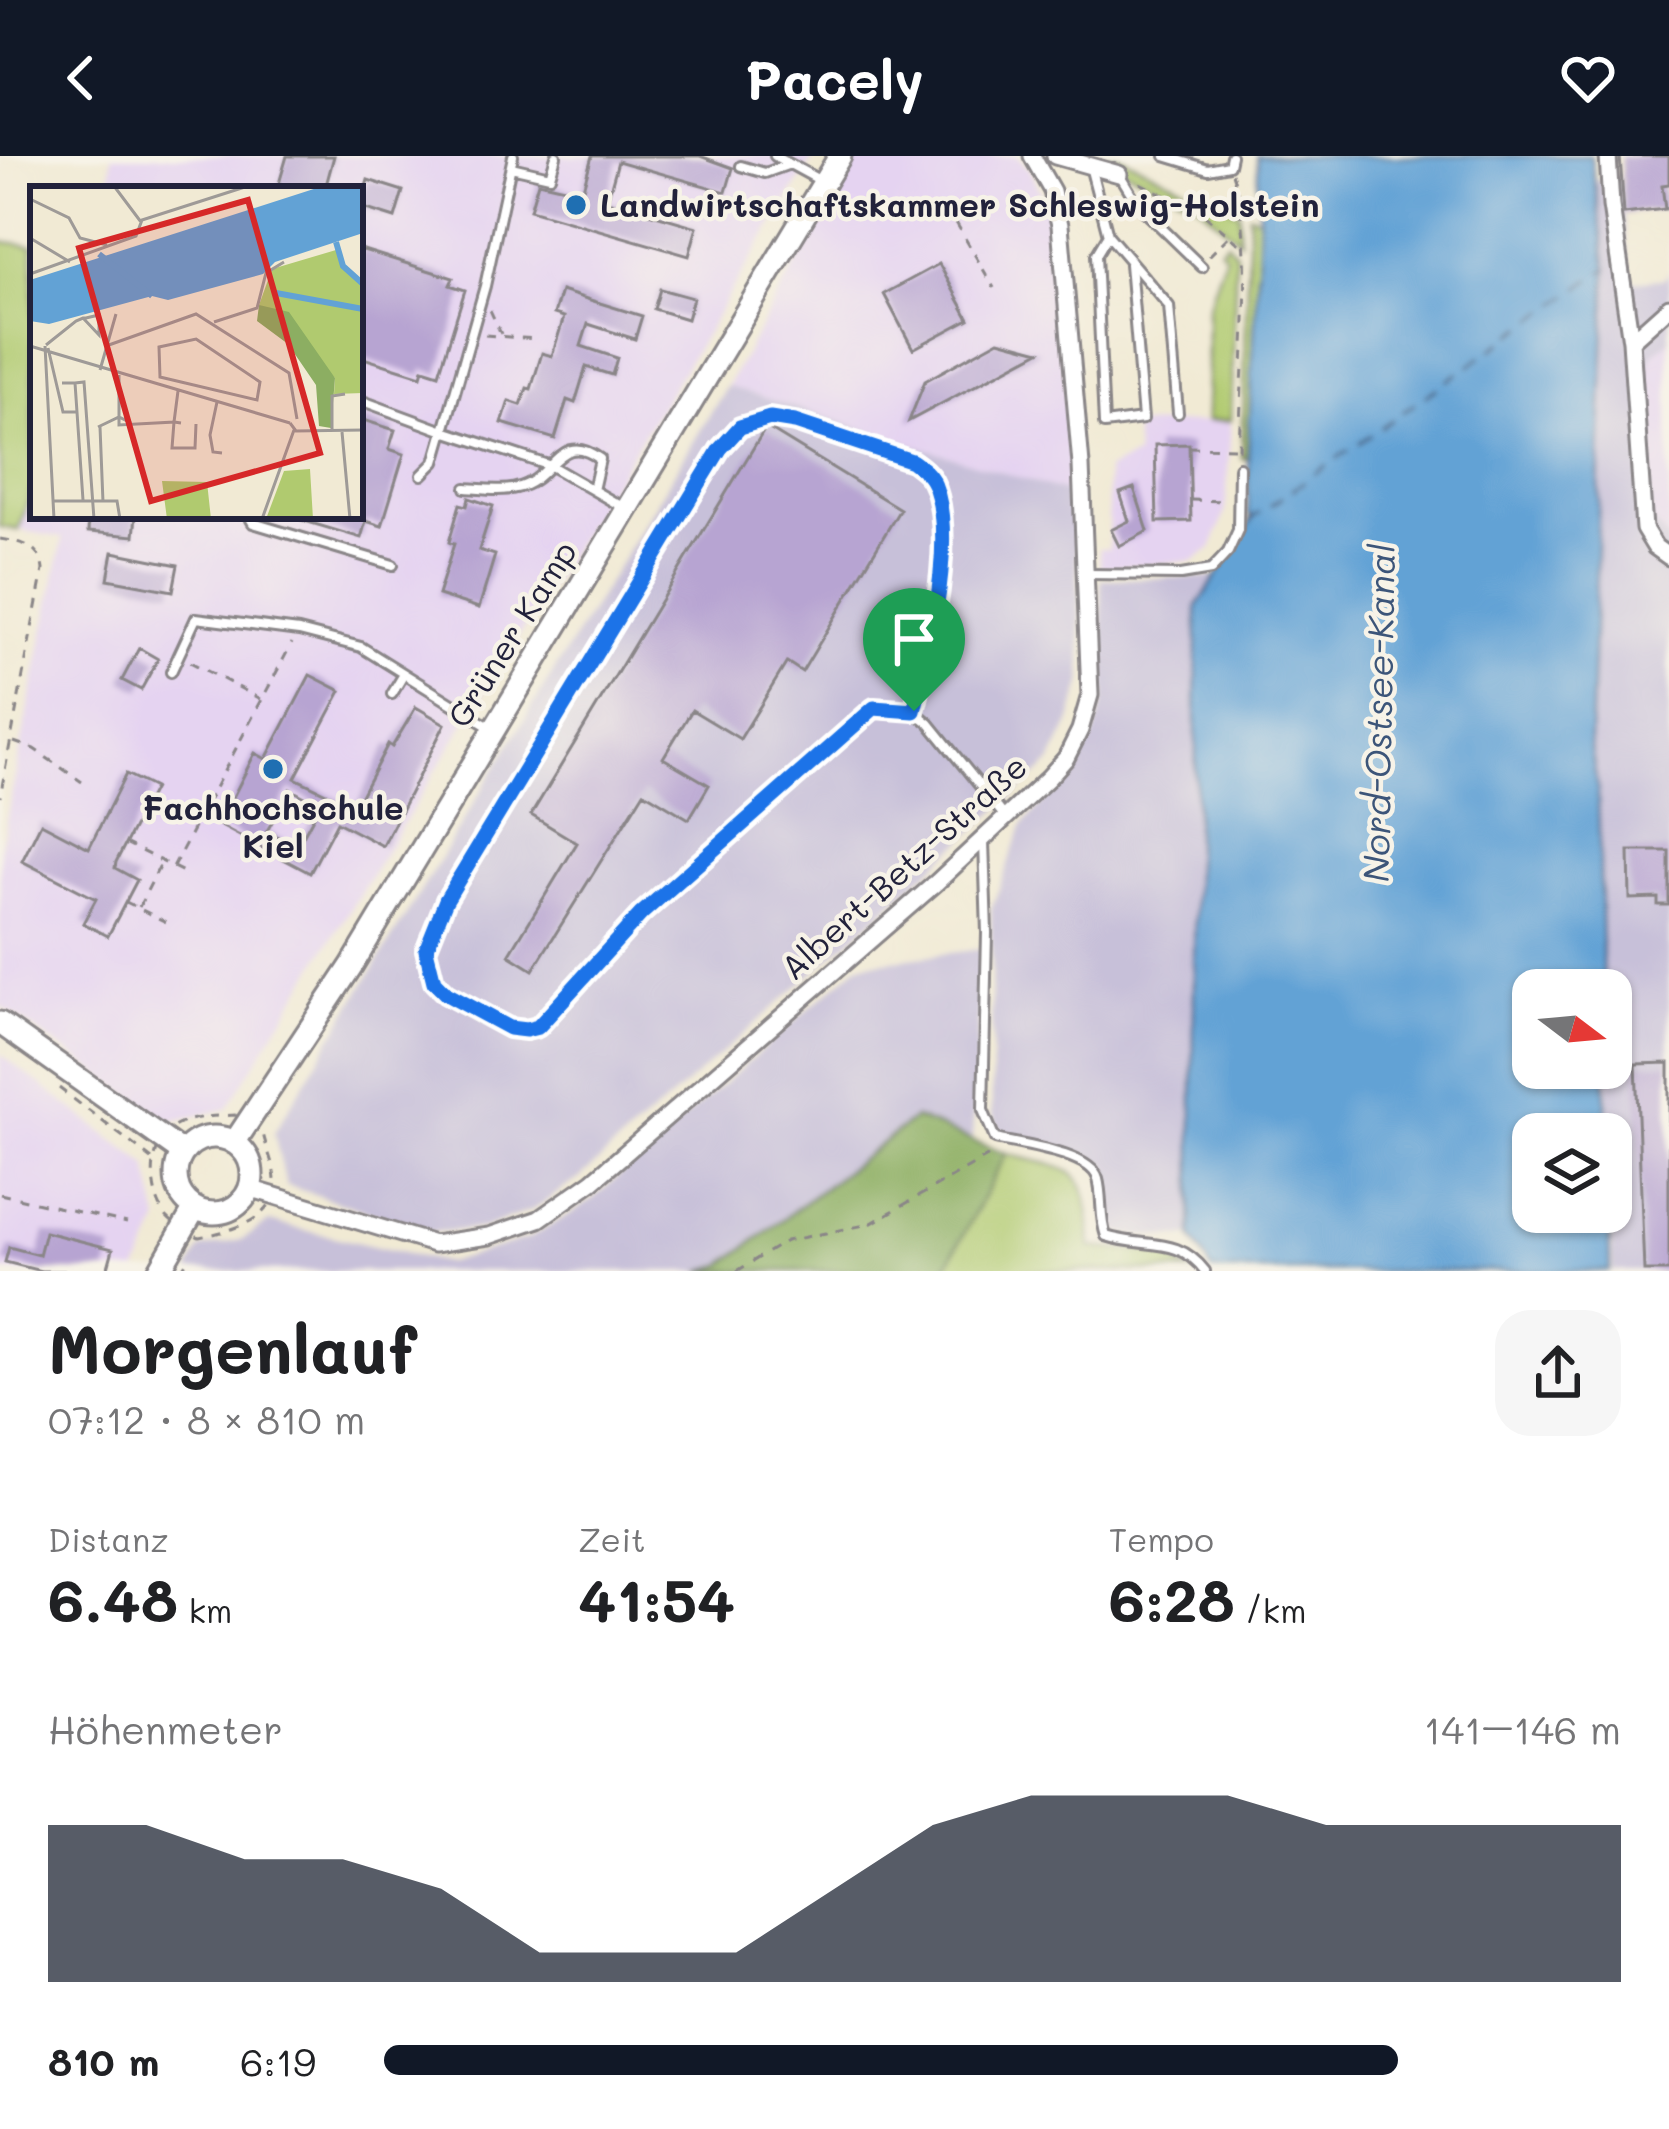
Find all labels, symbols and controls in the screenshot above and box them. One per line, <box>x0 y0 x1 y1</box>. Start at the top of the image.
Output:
text: Pacely <box>745 43 924 114</box>
icon: back <box>48 45 114 111</box>
icon: heart <box>1555 45 1621 111</box>
place label: Landwirtschaftskammer Schleswig-Holstein <box>600 182 1320 225</box>
inset map <box>30 186 363 519</box>
marker: Landwirtschaftskammer Schleswig-Holstein <box>563 192 589 218</box>
street label: Grüner Kamp <box>436 532 585 735</box>
water label: Nord-Ostsee-Kanal <box>1351 543 1404 883</box>
pin <box>863 588 965 711</box>
icon: arrive <box>881 606 947 672</box>
street label: Albert-Betz-Straße <box>771 744 1035 988</box>
marker: Fachhochschule Kiel <box>260 756 286 782</box>
place label: Fachhochschule Kiel <box>142 785 404 866</box>
north arrow <box>1512 969 1632 1089</box>
map controls <box>1512 969 1632 1233</box>
button: layers <box>1512 1113 1632 1233</box>
text: Morgenlauf <box>48 1305 417 1391</box>
button: share <box>1495 1310 1621 1436</box>
text: 07:12 · 8 × 810 m <box>48 1393 365 1444</box>
text: Distanz <box>48 1517 169 1560</box>
text: Zeit <box>578 1517 646 1560</box>
text: Tempo <box>1109 1517 1214 1560</box>
text: 6.48 <box>48 1560 178 1638</box>
text: 41:54 <box>578 1560 735 1638</box>
text: 6:28 <box>1109 1560 1235 1638</box>
text: km <box>178 1588 232 1631</box>
text: /km <box>1235 1588 1306 1631</box>
text: Höhenmeter <box>48 1703 283 1754</box>
text: 141–146 m <box>1424 1703 1621 1754</box>
text: 810 m <box>48 2035 160 2086</box>
text: 6:19 <box>240 2035 316 2086</box>

